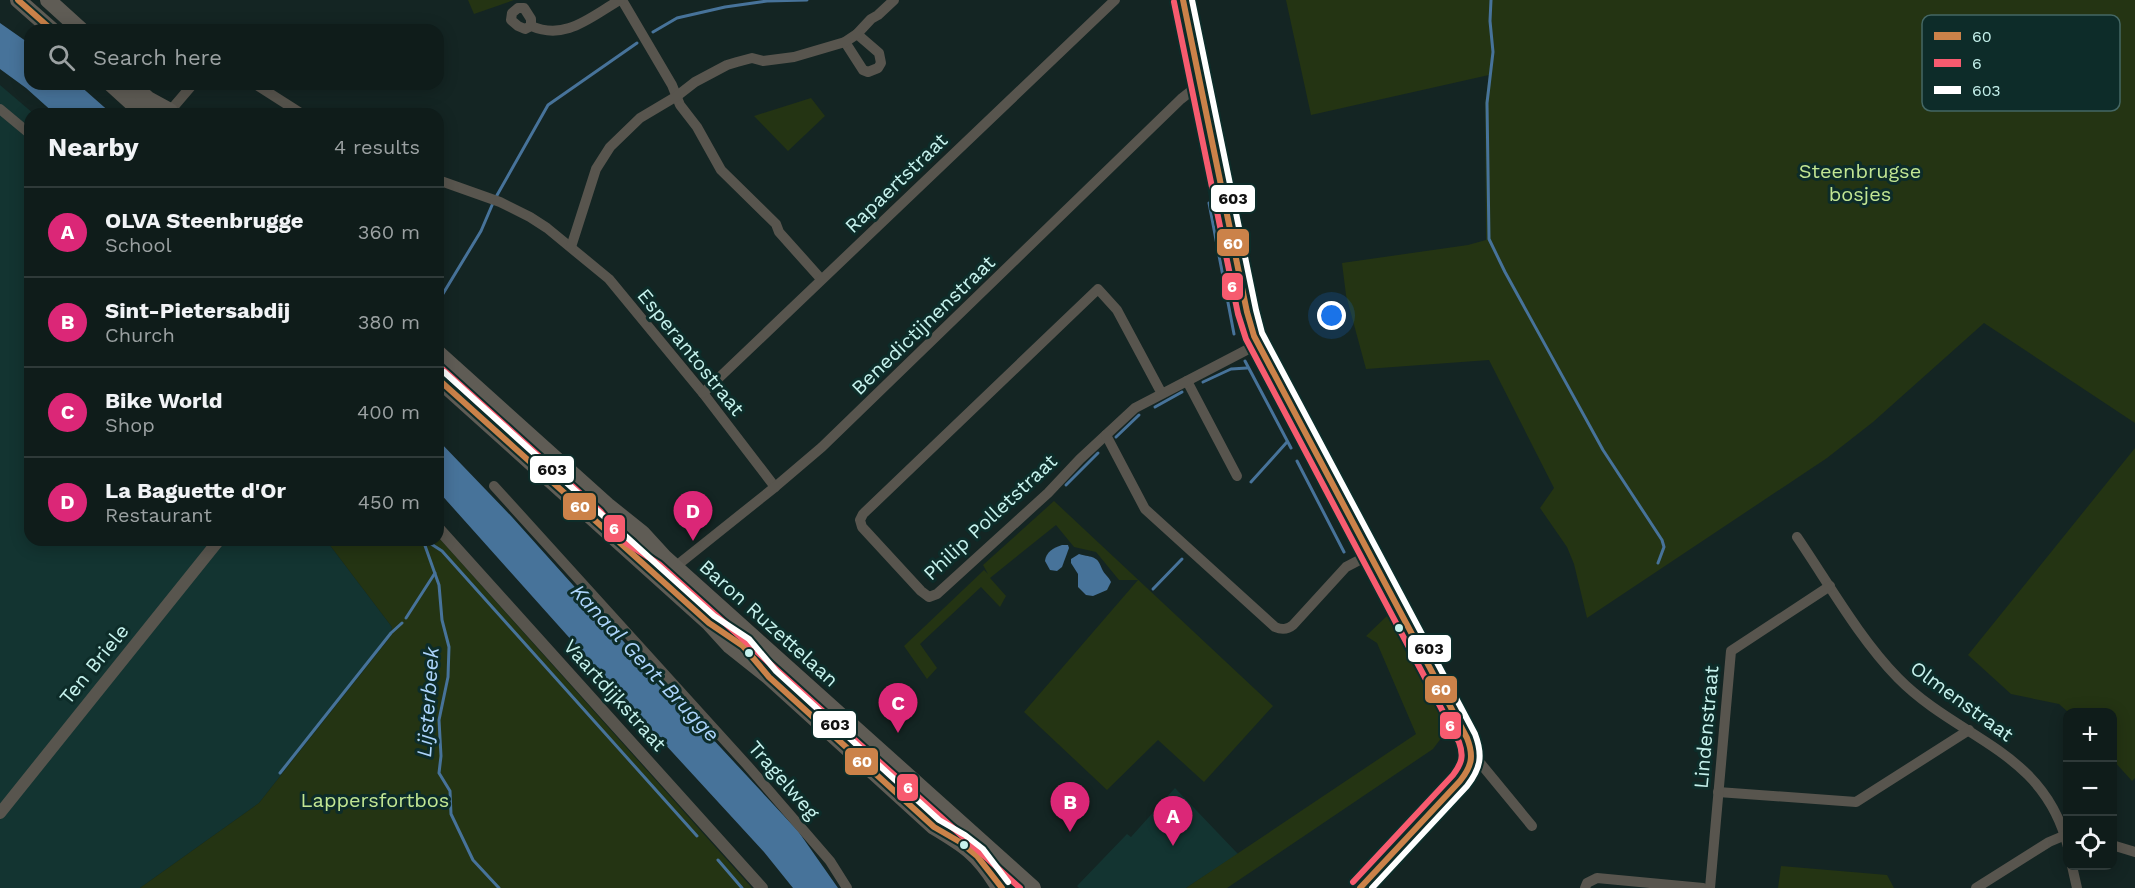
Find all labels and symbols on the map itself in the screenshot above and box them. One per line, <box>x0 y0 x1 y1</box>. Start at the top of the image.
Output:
legend <box>1922 15 2120 111</box>
text: 60 <box>1972 27 1992 46</box>
text: 6 <box>1972 54 1982 73</box>
text: 603 <box>1972 81 2001 100</box>
street label: Rapaertstraat <box>840 128 953 238</box>
park label: Steenbrugse bosjes <box>1799 159 1921 206</box>
line badge: 603 <box>1210 184 1256 213</box>
text: 603 <box>1218 189 1248 208</box>
line badge: 60 <box>1216 228 1250 257</box>
text: 60 <box>1223 234 1243 253</box>
street label: Benedictijnenstraat <box>846 250 1000 400</box>
line badge: 6 <box>1221 272 1244 301</box>
text: 6 <box>1227 277 1237 296</box>
street label: Esperantostraat <box>632 284 750 421</box>
your location <box>1317 301 1346 330</box>
street label: Philip Polletstraat <box>918 448 1062 585</box>
line badge: 603 <box>529 455 575 484</box>
text: 603 <box>537 460 567 479</box>
line badge: 60 <box>562 492 597 521</box>
pin: D <box>674 492 712 541</box>
text: 60 <box>570 497 590 516</box>
line badge: 6 <box>603 514 626 543</box>
text: 6 <box>609 519 619 538</box>
street label: Baron Ruzettelaan <box>695 554 843 692</box>
water label: Kanaal Gent-Brugge <box>566 579 725 747</box>
street label: Ten Briele <box>54 619 134 709</box>
unlabelled marker <box>1393 622 1405 634</box>
street label: Vaartdijkstraat <box>559 634 672 756</box>
line badge: 603 <box>1407 634 1452 663</box>
text: 603 <box>1414 639 1444 658</box>
water label: Lijsterbeek <box>411 645 444 758</box>
unlabelled marker <box>743 647 755 659</box>
street label: Olmenstraat <box>1906 656 2019 747</box>
street label: Lindenstraat <box>1689 664 1723 790</box>
line badge: 60 <box>1424 675 1458 704</box>
text: 60 <box>1431 680 1451 699</box>
pin: C <box>878 684 918 733</box>
line badge: 603 <box>812 710 857 739</box>
line badge: 6 <box>1439 711 1462 740</box>
text: 603 <box>820 715 850 734</box>
text: 6 <box>1445 716 1455 735</box>
street label: Tragelweg <box>743 736 825 825</box>
line badge: 60 <box>844 747 879 776</box>
text: 60 <box>852 752 872 771</box>
line badge: 6 <box>896 773 919 802</box>
text: 6 <box>903 778 913 797</box>
pin: B <box>1050 782 1090 832</box>
park label: Lappersfortbos <box>301 788 449 812</box>
pin: A <box>1154 796 1192 846</box>
unlabelled marker <box>958 839 970 851</box>

